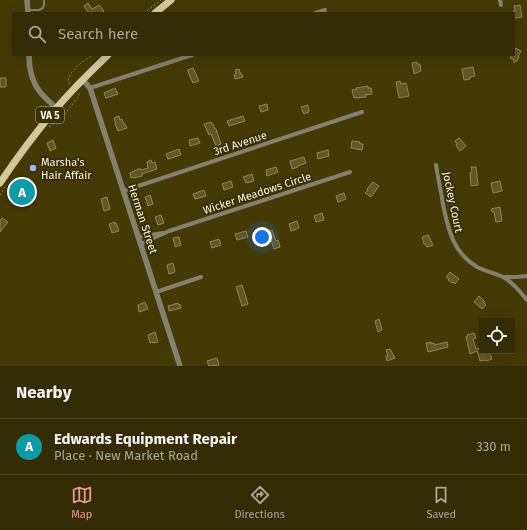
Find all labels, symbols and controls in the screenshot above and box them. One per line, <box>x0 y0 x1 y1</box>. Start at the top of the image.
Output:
search box <box>12 12 515 56</box>
icon: search <box>26 23 48 45</box>
text: Search here <box>58 25 138 43</box>
road number: VA 5 <box>36 107 64 123</box>
street label: 3rd Avenue <box>212 129 269 158</box>
place label: Marsha's Hair Affair <box>41 156 92 182</box>
marker: Marsha's Hair Affair <box>28 163 38 173</box>
street label: Wicker Meadows Circle <box>201 170 313 217</box>
street label: Jockey Court <box>440 171 465 234</box>
pin: A <box>9 177 35 207</box>
street label: Herman Street <box>125 183 160 256</box>
your location <box>252 227 272 247</box>
map controls <box>479 318 515 354</box>
button: locate <box>479 318 515 354</box>
text: Nearby <box>16 382 71 403</box>
text: Edwards Equipment Repair <box>54 430 237 448</box>
text: A <box>25 439 33 454</box>
text: 330 m <box>476 439 511 454</box>
text: Place · New Market Road <box>54 448 198 463</box>
tab: Map <box>71 484 93 521</box>
tab: Directions <box>234 484 285 521</box>
tab: Saved <box>426 484 456 521</box>

